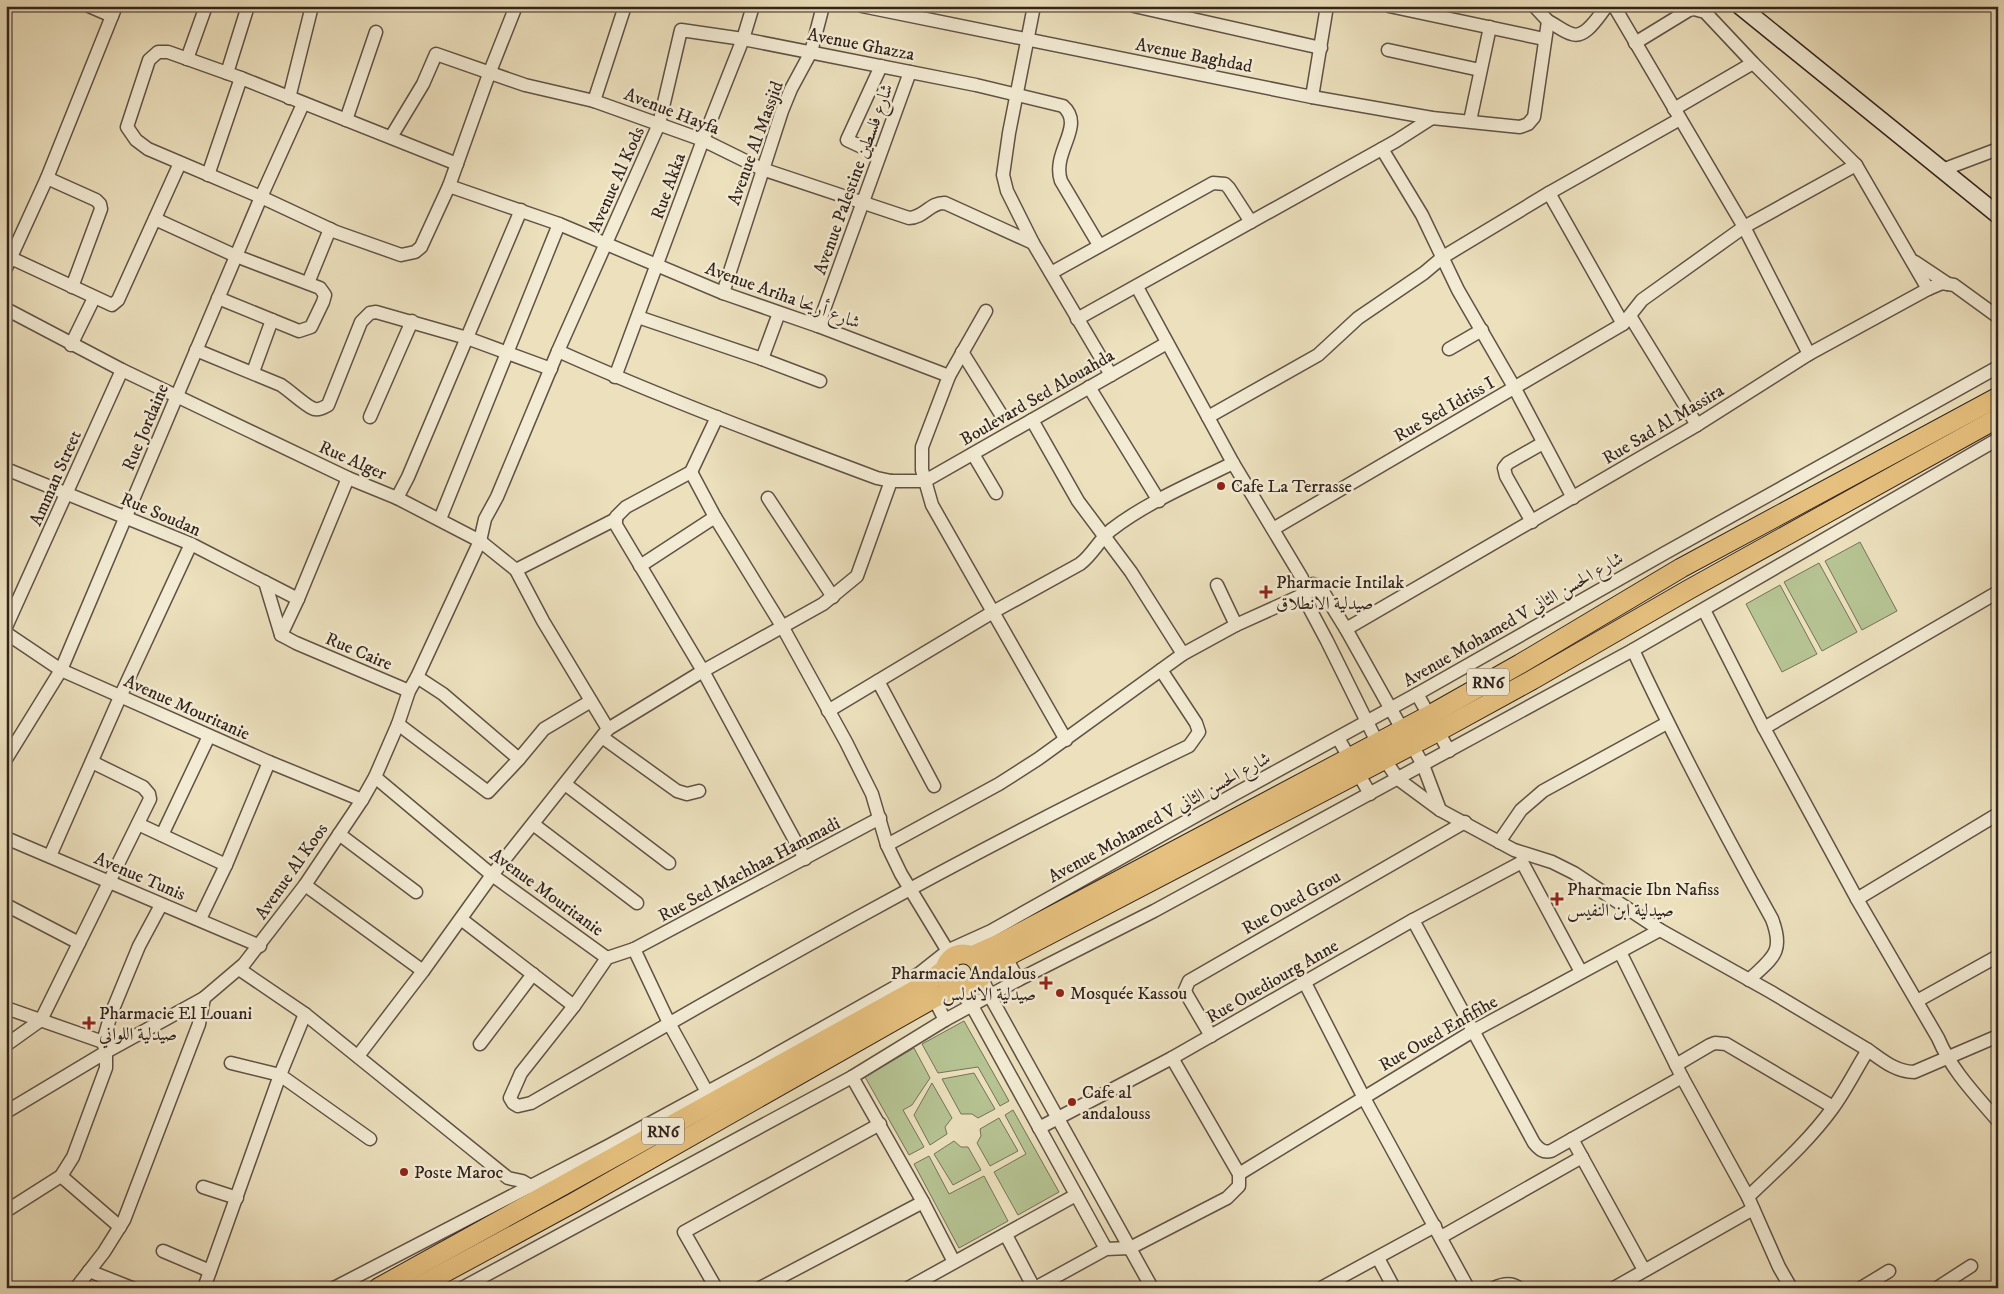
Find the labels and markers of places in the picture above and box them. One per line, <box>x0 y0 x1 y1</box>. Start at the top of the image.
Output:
place label: Cafe La Terrasse <box>1231 476 1352 498</box>
marker: Cafe La Terrasse <box>1215 480 1227 492</box>
place label: Pharmacie Intilak صيدلية الانطلاق <box>1276 572 1404 615</box>
marker: Pharmacie Intilak صيدلية الانطلاق <box>1260 586 1272 598</box>
place label: Pharmacie Ibn Nafiss صيدلية ابن النفيس <box>1567 879 1719 922</box>
marker: Pharmacie Ibn Nafiss صيدلية ابن النفيس <box>1551 893 1563 905</box>
place label: Pharmacie Andalous صيدلية الاندلس <box>891 963 1036 1006</box>
marker: Pharmacie Andalous صيدلية الاندلس <box>1040 977 1052 989</box>
place label: Mosquée Kassou <box>1070 983 1187 1005</box>
marker: Mosquée Kassou <box>1054 987 1066 999</box>
place label: Pharmacie El Louani صيدلية اللواني <box>99 1003 252 1049</box>
marker: Pharmacie El Louani صيدلية اللواني <box>83 1017 95 1029</box>
place label: Cafe al andalouss <box>1082 1082 1150 1125</box>
marker: Cafe al andalouss <box>1066 1096 1078 1108</box>
place label: Poste Maroc <box>414 1162 504 1184</box>
marker: Poste Maroc <box>398 1166 410 1178</box>

